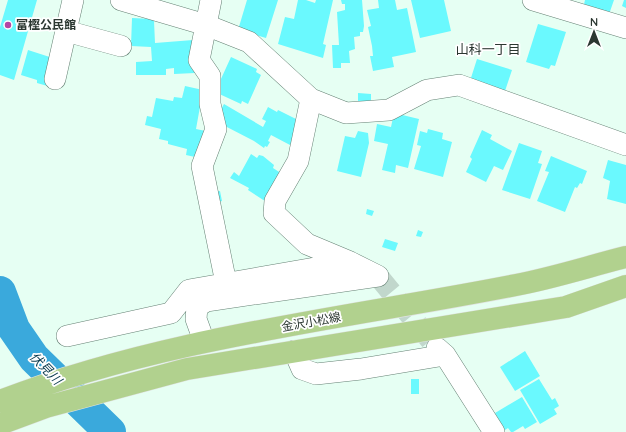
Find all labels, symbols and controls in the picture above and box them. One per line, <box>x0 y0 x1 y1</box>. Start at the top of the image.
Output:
north arrow <box>574 12 614 52</box>
text: N <box>590 15 598 29</box>
place label: 富樫公民館 <box>16 17 76 32</box>
marker: 富樫公民館 <box>3 20 13 30</box>
district label: 山科一丁目 <box>455 41 521 57</box>
street label: 金沢小松線 <box>280 309 342 334</box>
water label: 伏見川 <box>27 348 67 389</box>

